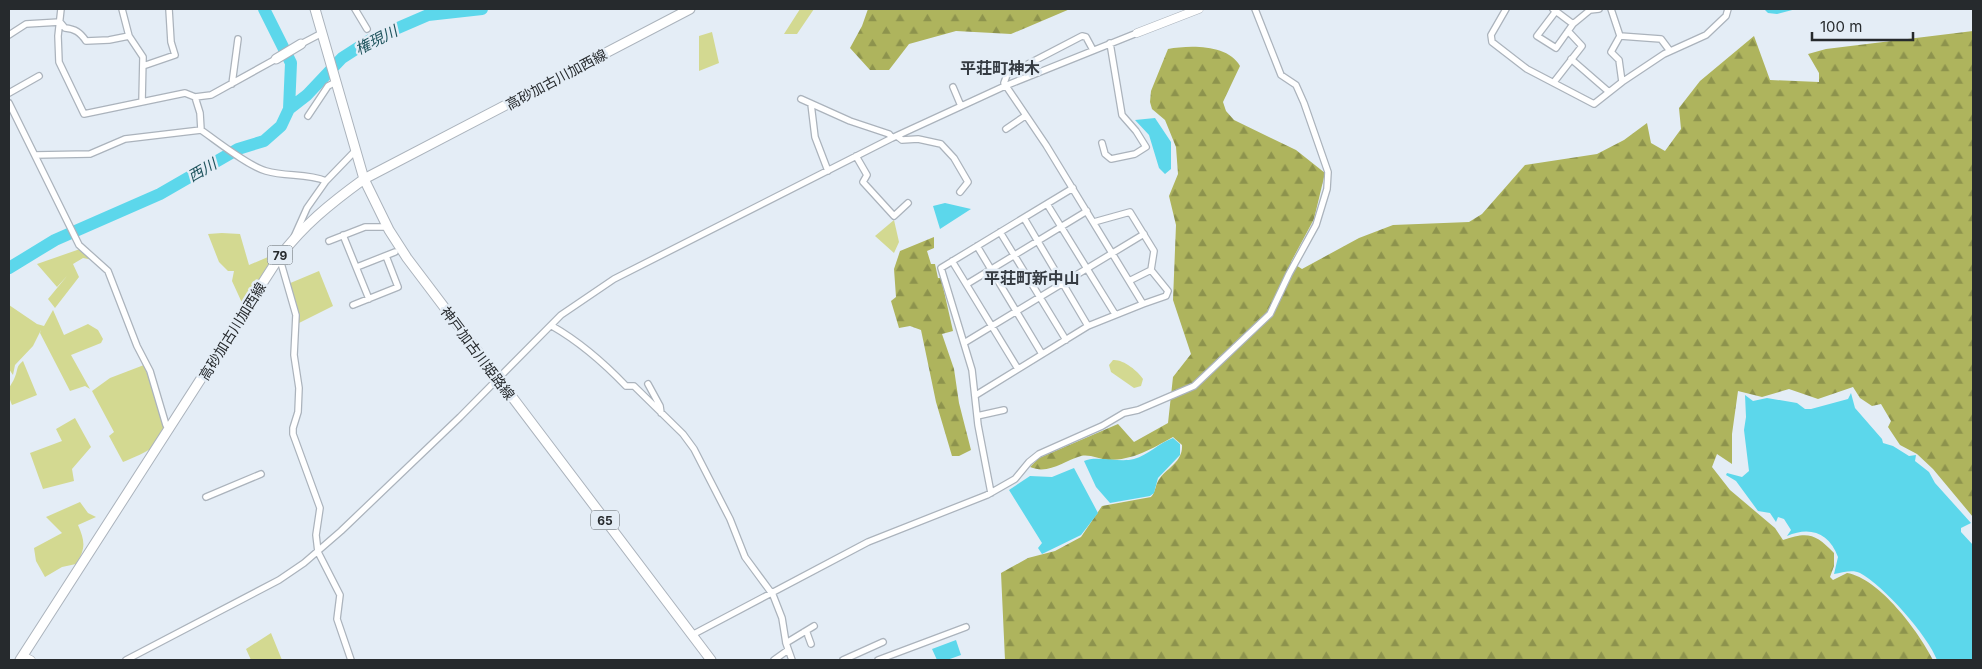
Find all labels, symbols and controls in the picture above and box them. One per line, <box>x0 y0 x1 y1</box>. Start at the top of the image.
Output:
scale bar <box>1812 10 1913 42</box>
text: 100 m <box>1820 17 1862 36</box>
water label: 権現川 <box>352 20 402 59</box>
street label: 高砂加古川加西線 <box>503 45 609 113</box>
district label: 平荘町神木 <box>960 58 1040 78</box>
water label: 西川 <box>184 153 221 186</box>
road number: 79 <box>268 246 292 264</box>
district label: 平荘町新中山 <box>984 268 1080 288</box>
street label: 高砂加古川加西線 <box>195 279 269 383</box>
street label: 神戸加古川姫路線 <box>438 303 518 403</box>
road number: 65 <box>591 510 619 530</box>

